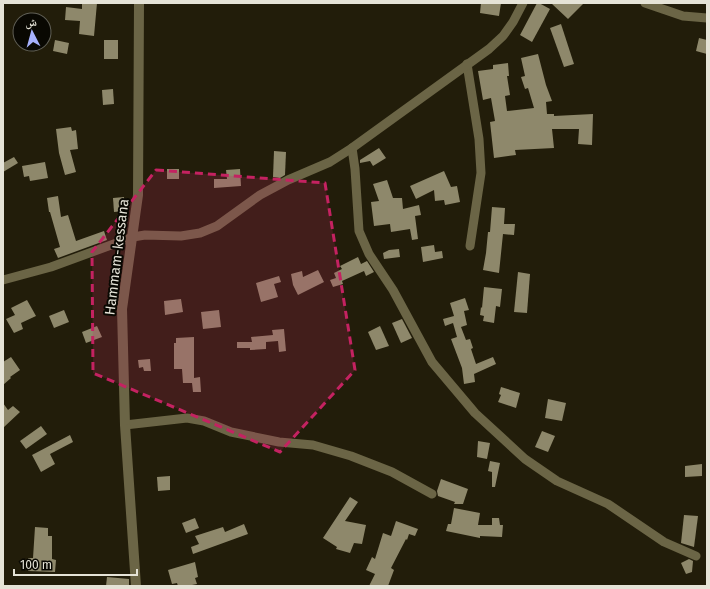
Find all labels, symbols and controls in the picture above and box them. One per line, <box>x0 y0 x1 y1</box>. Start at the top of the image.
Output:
north arrow <box>12 12 52 52</box>
text: ش <box>25 15 38 31</box>
street label: Hammam-kessana <box>101 198 133 316</box>
scale bar <box>14 551 137 577</box>
text: 100 m <box>20 558 52 572</box>

